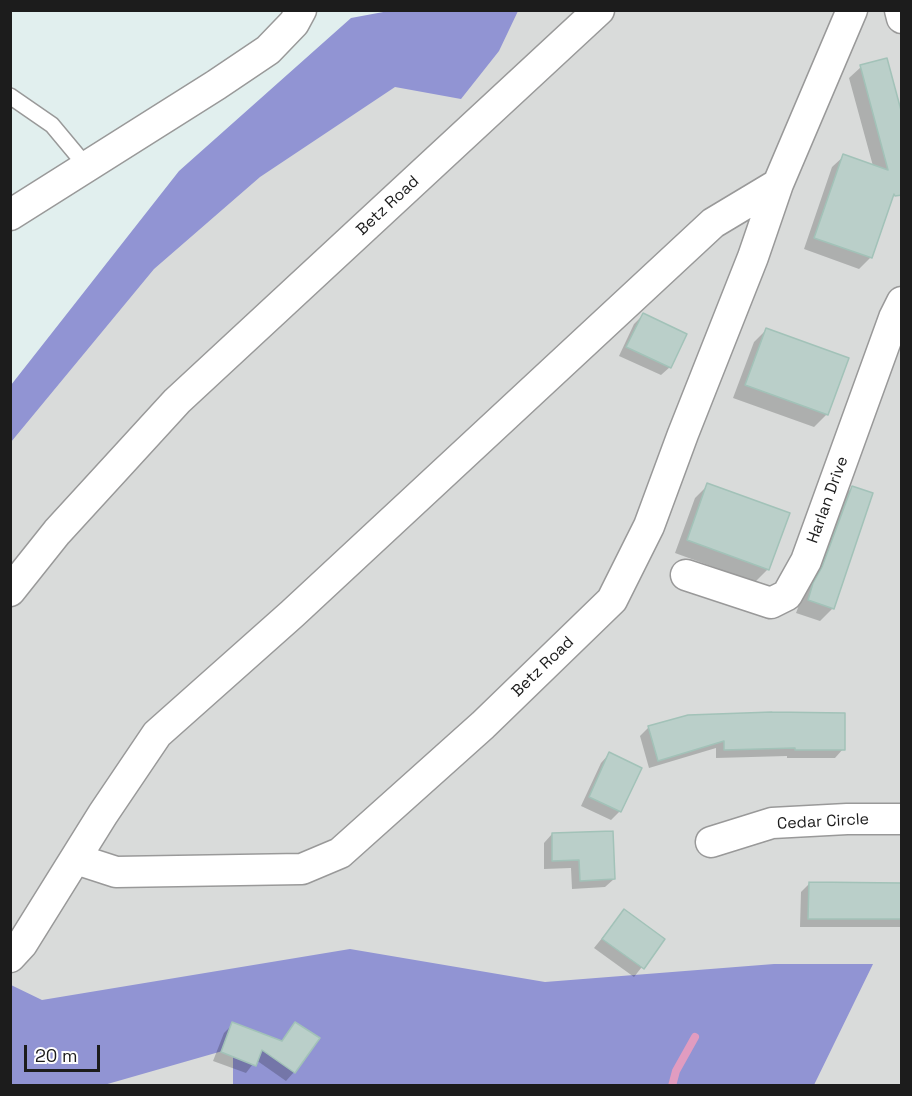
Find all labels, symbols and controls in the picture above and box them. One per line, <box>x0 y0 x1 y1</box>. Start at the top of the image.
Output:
street label: Betz Road <box>353 172 423 240</box>
street label: Harlan Drive <box>803 454 853 546</box>
street label: Betz Road <box>508 633 578 701</box>
street label: Cedar Circle <box>776 810 870 834</box>
scale bar <box>27 1033 104 1071</box>
text: 20 m <box>35 1044 78 1067</box>

